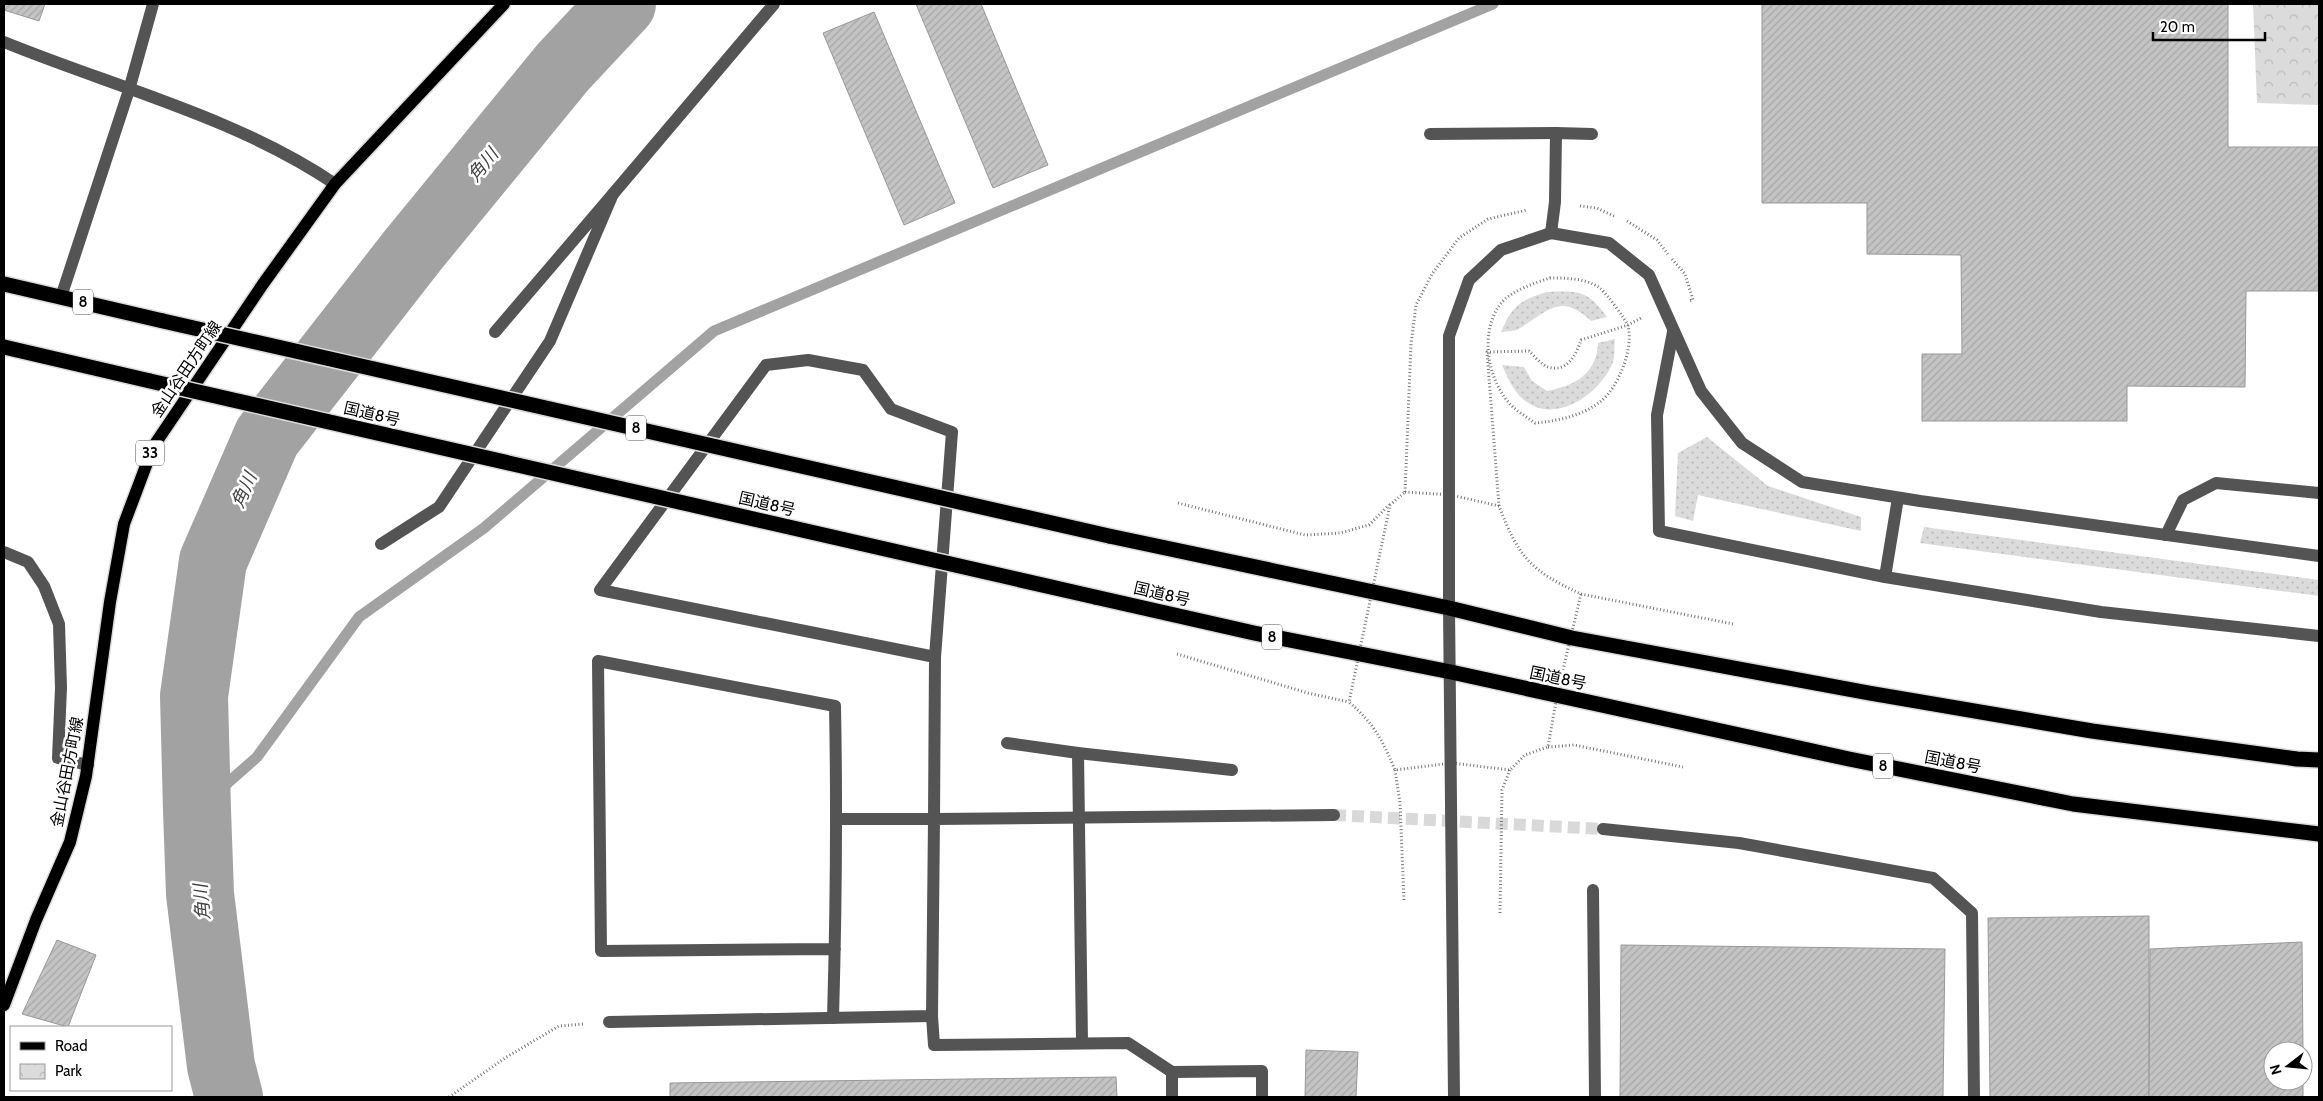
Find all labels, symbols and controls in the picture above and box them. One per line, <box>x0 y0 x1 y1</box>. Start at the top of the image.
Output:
scale bar <box>2153 10 2266 42</box>
text: 20 m <box>2160 18 2195 36</box>
water label: 角川 <box>463 143 504 186</box>
road number: 8 <box>73 290 93 314</box>
street label: 金山谷田方町線 <box>147 317 225 421</box>
street label: 国道8号 <box>342 398 402 430</box>
road number: 8 <box>626 416 646 440</box>
road number: 33 <box>136 440 164 466</box>
water label: 角川 <box>227 467 262 511</box>
street label: 国道8号 <box>737 488 797 520</box>
street label: 国道8号 <box>1132 578 1192 610</box>
road number: 8 <box>1262 624 1282 650</box>
street label: 国道8号 <box>1528 663 1588 693</box>
street label: 金山谷田方町線 <box>47 715 87 829</box>
street label: 国道8号 <box>1923 747 1983 777</box>
road number: 8 <box>1873 754 1893 778</box>
water label: 角川 <box>189 881 215 921</box>
legend <box>10 1026 172 1091</box>
text: Road <box>55 1037 88 1055</box>
north arrow <box>2263 1041 2313 1091</box>
text: Park <box>55 1062 82 1080</box>
text: N <box>2265 1062 2286 1077</box>

